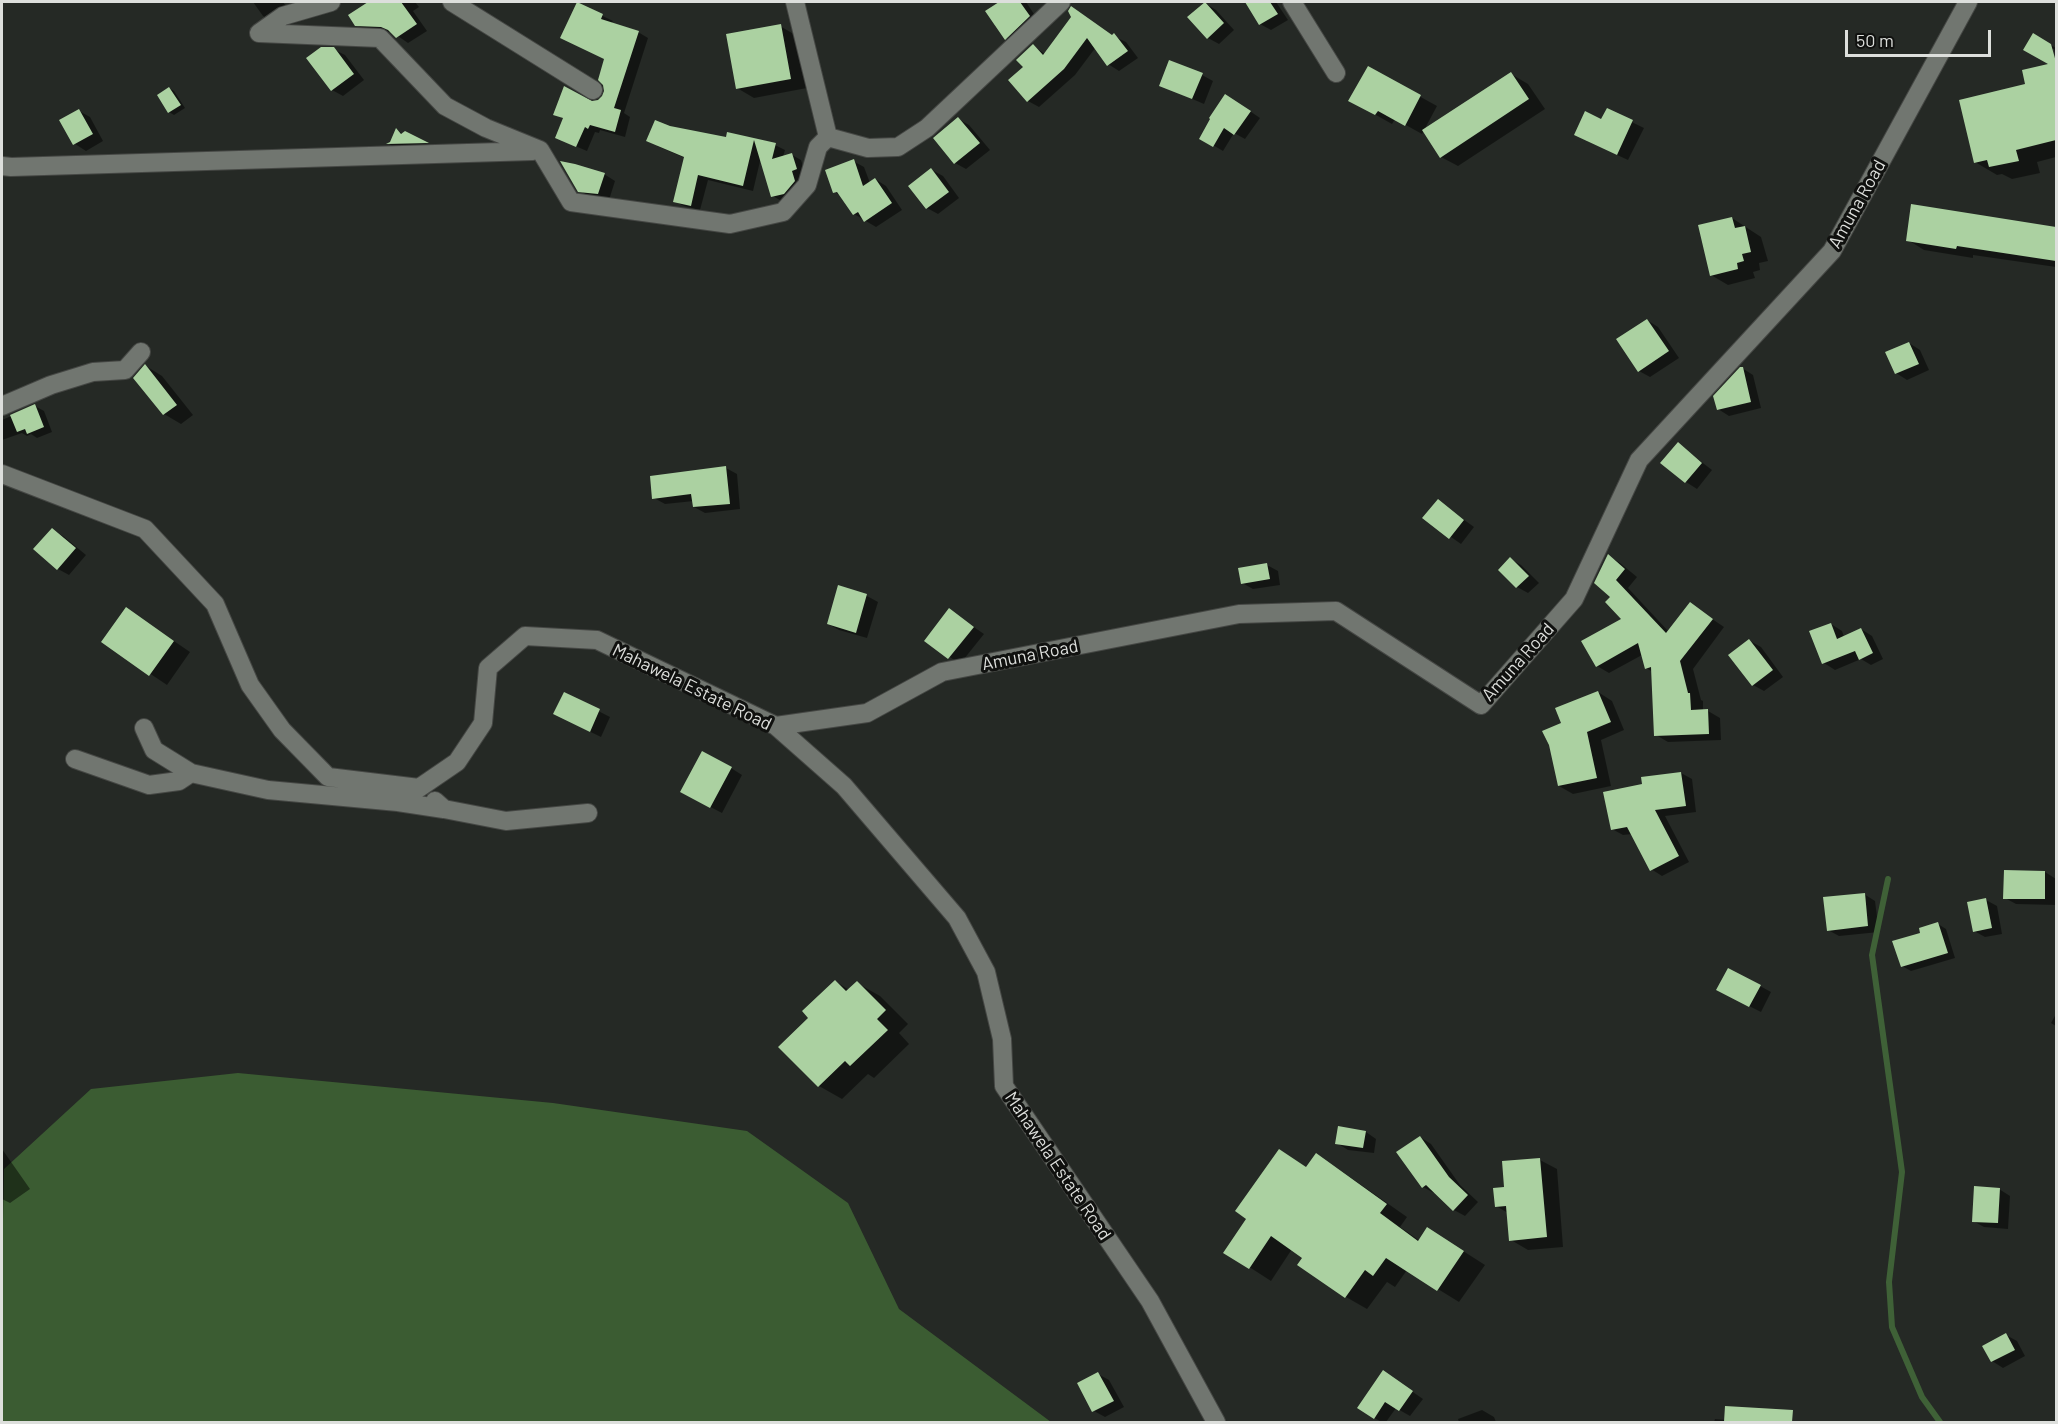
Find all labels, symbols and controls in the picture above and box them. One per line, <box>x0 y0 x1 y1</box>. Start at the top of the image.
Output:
scale bar <box>1848 18 1994 56</box>
text: 50 m <box>1856 29 1894 51</box>
street label: Amuna Road <box>1824 156 1890 252</box>
street label: Amuna Road <box>1477 618 1559 706</box>
street label: Amuna Road <box>980 635 1080 675</box>
street label: Mahawela Estate Road <box>609 639 775 735</box>
street label: Mahawela Estate Road <box>1000 1088 1116 1244</box>

